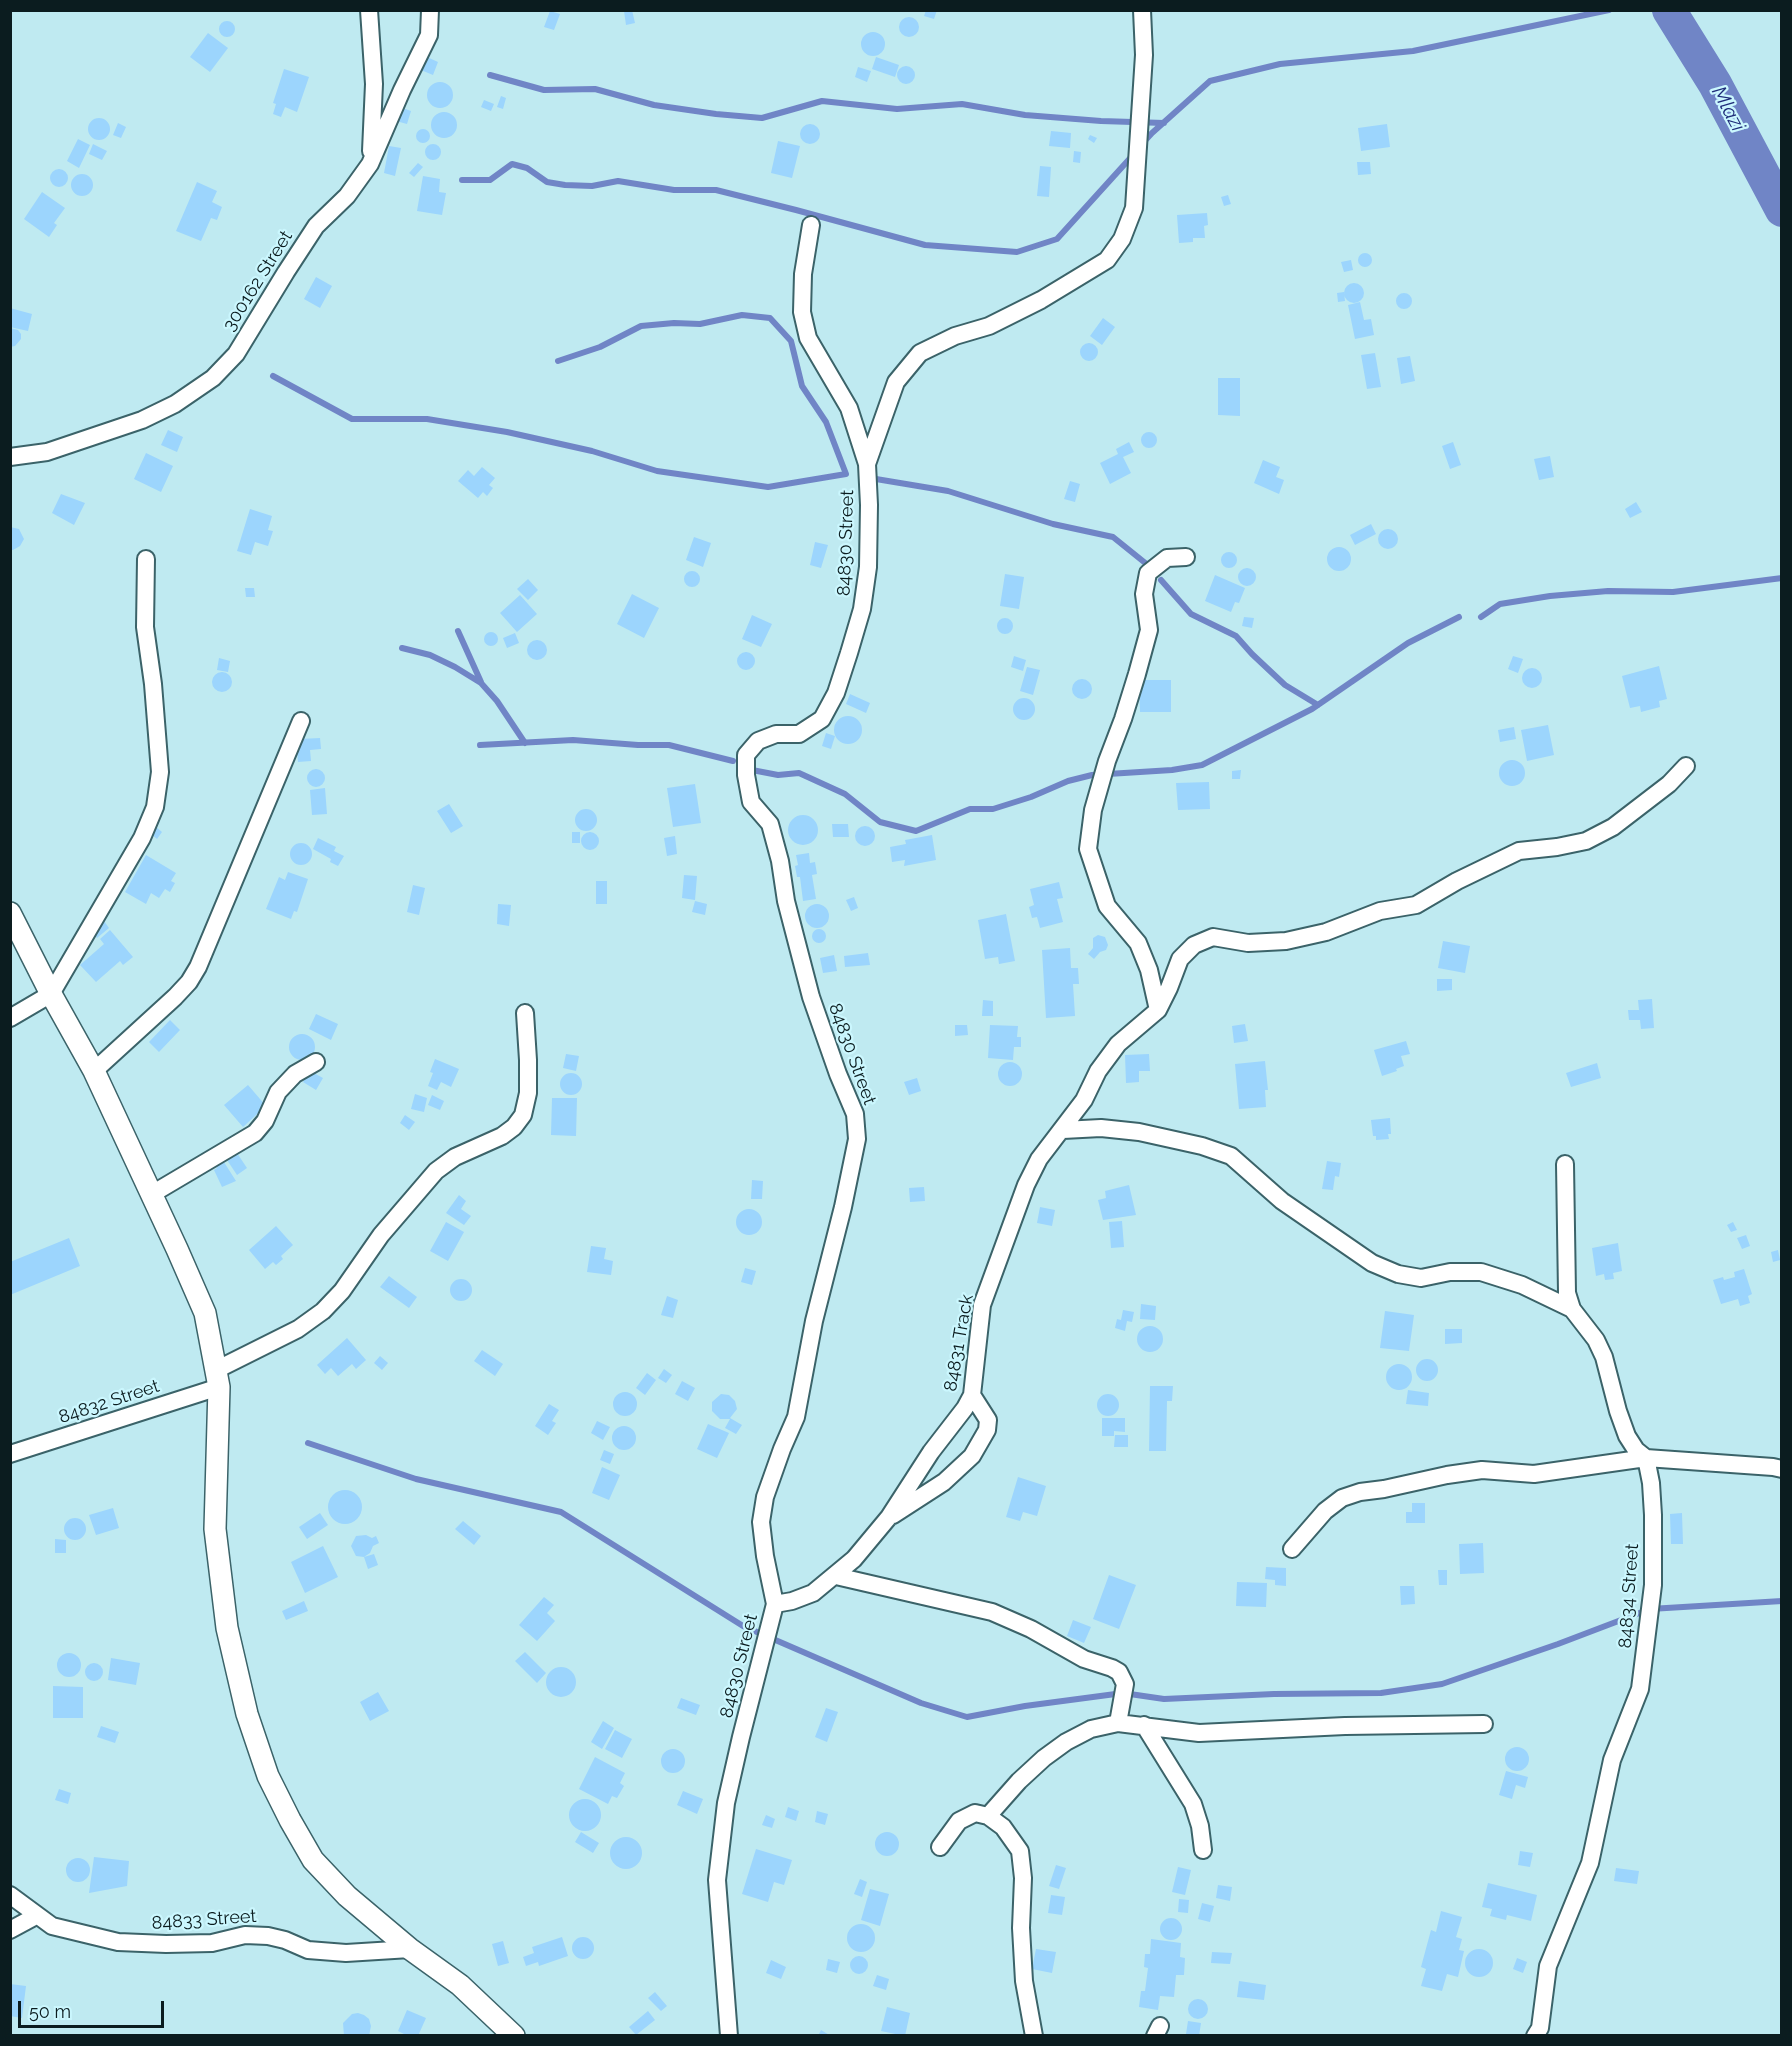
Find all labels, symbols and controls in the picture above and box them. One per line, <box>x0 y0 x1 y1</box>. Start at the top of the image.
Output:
water label: Mlazi <box>1706 82 1750 136</box>
street label: 300162 Street <box>219 227 297 335</box>
street label: 84830 Street <box>833 490 859 596</box>
street label: 84830 Street <box>824 1000 880 1108</box>
street label: 84831 Track <box>940 1293 978 1393</box>
street label: 84832 Street <box>56 1376 162 1428</box>
street label: 84834 Street <box>1615 1543 1643 1649</box>
street label: 84830 Street <box>716 1612 762 1720</box>
street label: 84833 Street <box>151 1906 257 1934</box>
scale bar <box>21 1989 166 2027</box>
text: 50 m <box>29 2001 71 2022</box>

